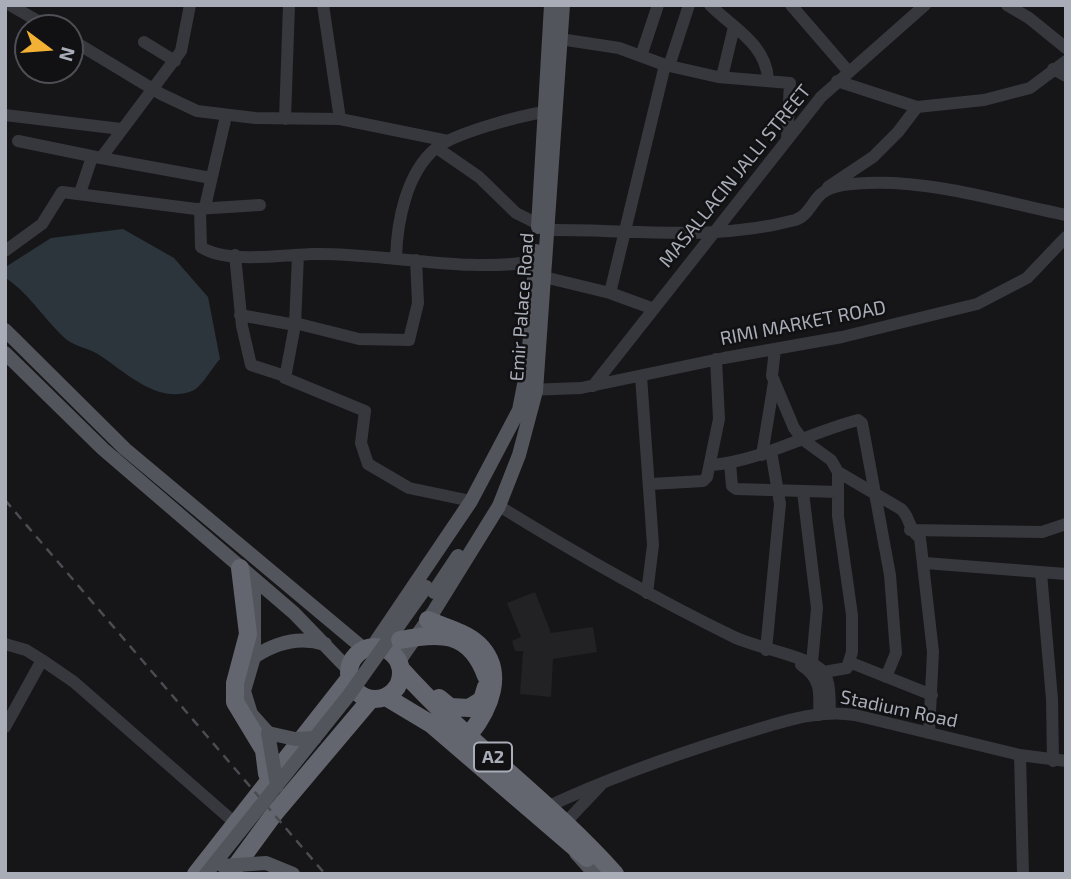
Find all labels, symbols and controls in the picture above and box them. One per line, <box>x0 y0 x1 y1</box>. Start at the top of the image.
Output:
north arrow <box>14 14 84 84</box>
text: N <box>55 45 81 64</box>
street label: MASALLACIN JALLI STREET <box>654 80 816 272</box>
street label: Emir Palace Road <box>505 232 539 382</box>
street label: RIMI MARKET ROAD <box>718 296 888 350</box>
street label: Stadium Road <box>838 685 960 733</box>
road number: A2 <box>474 742 512 772</box>

